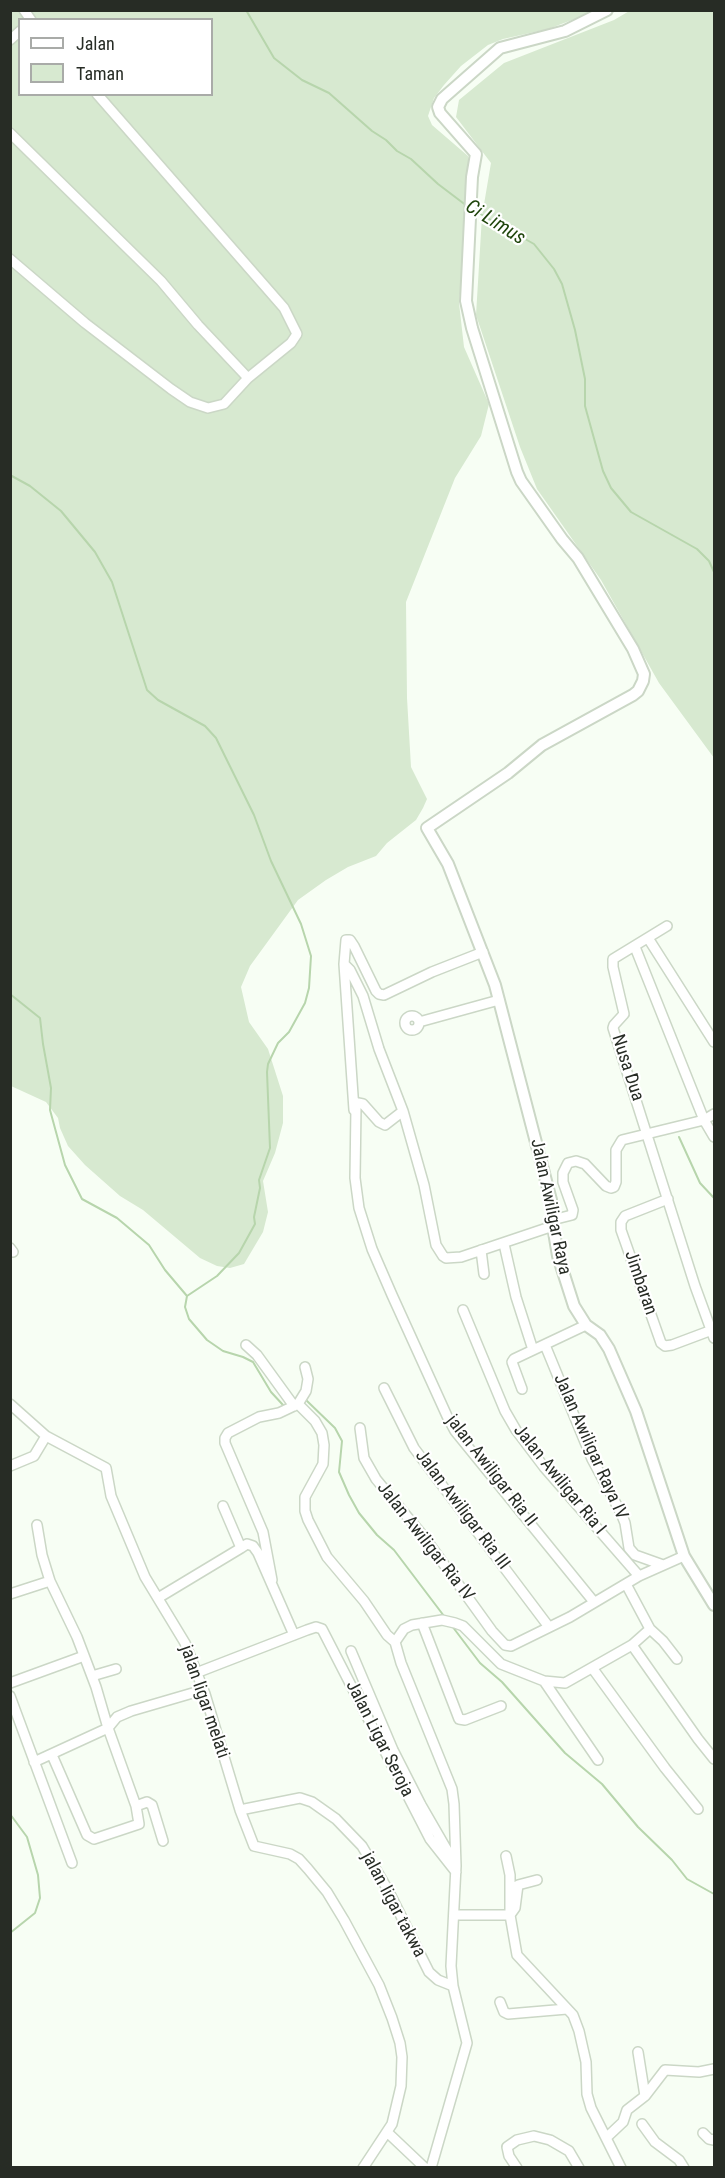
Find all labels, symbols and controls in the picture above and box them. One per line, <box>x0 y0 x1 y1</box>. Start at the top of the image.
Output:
legend <box>18 18 213 96</box>
text: Jalan <box>76 33 115 54</box>
text: Taman <box>76 63 124 84</box>
water label: Ci Limus <box>460 195 530 251</box>
street label: Nusa Dua <box>606 1032 648 1104</box>
street label: Jalan Awiligar Raya <box>525 1137 575 1277</box>
street label: Jimbaran <box>619 1248 661 1318</box>
street label: Jalan Awiligar Raya IV <box>548 1371 632 1523</box>
street label: jalan Awiligar Ria II <box>441 1411 541 1531</box>
street label: Jalan Awiligar Ria I <box>508 1421 610 1539</box>
street label: Jalan Awiligar Ria III <box>410 1446 514 1574</box>
street label: Jalan Awiligar Ria IV <box>372 1478 478 1606</box>
street label: jalan ligar melati <box>175 1643 233 1761</box>
street label: Jalan Ligar Seroja <box>340 1677 418 1801</box>
street label: jalan ligar takwa <box>356 1849 430 1961</box>

